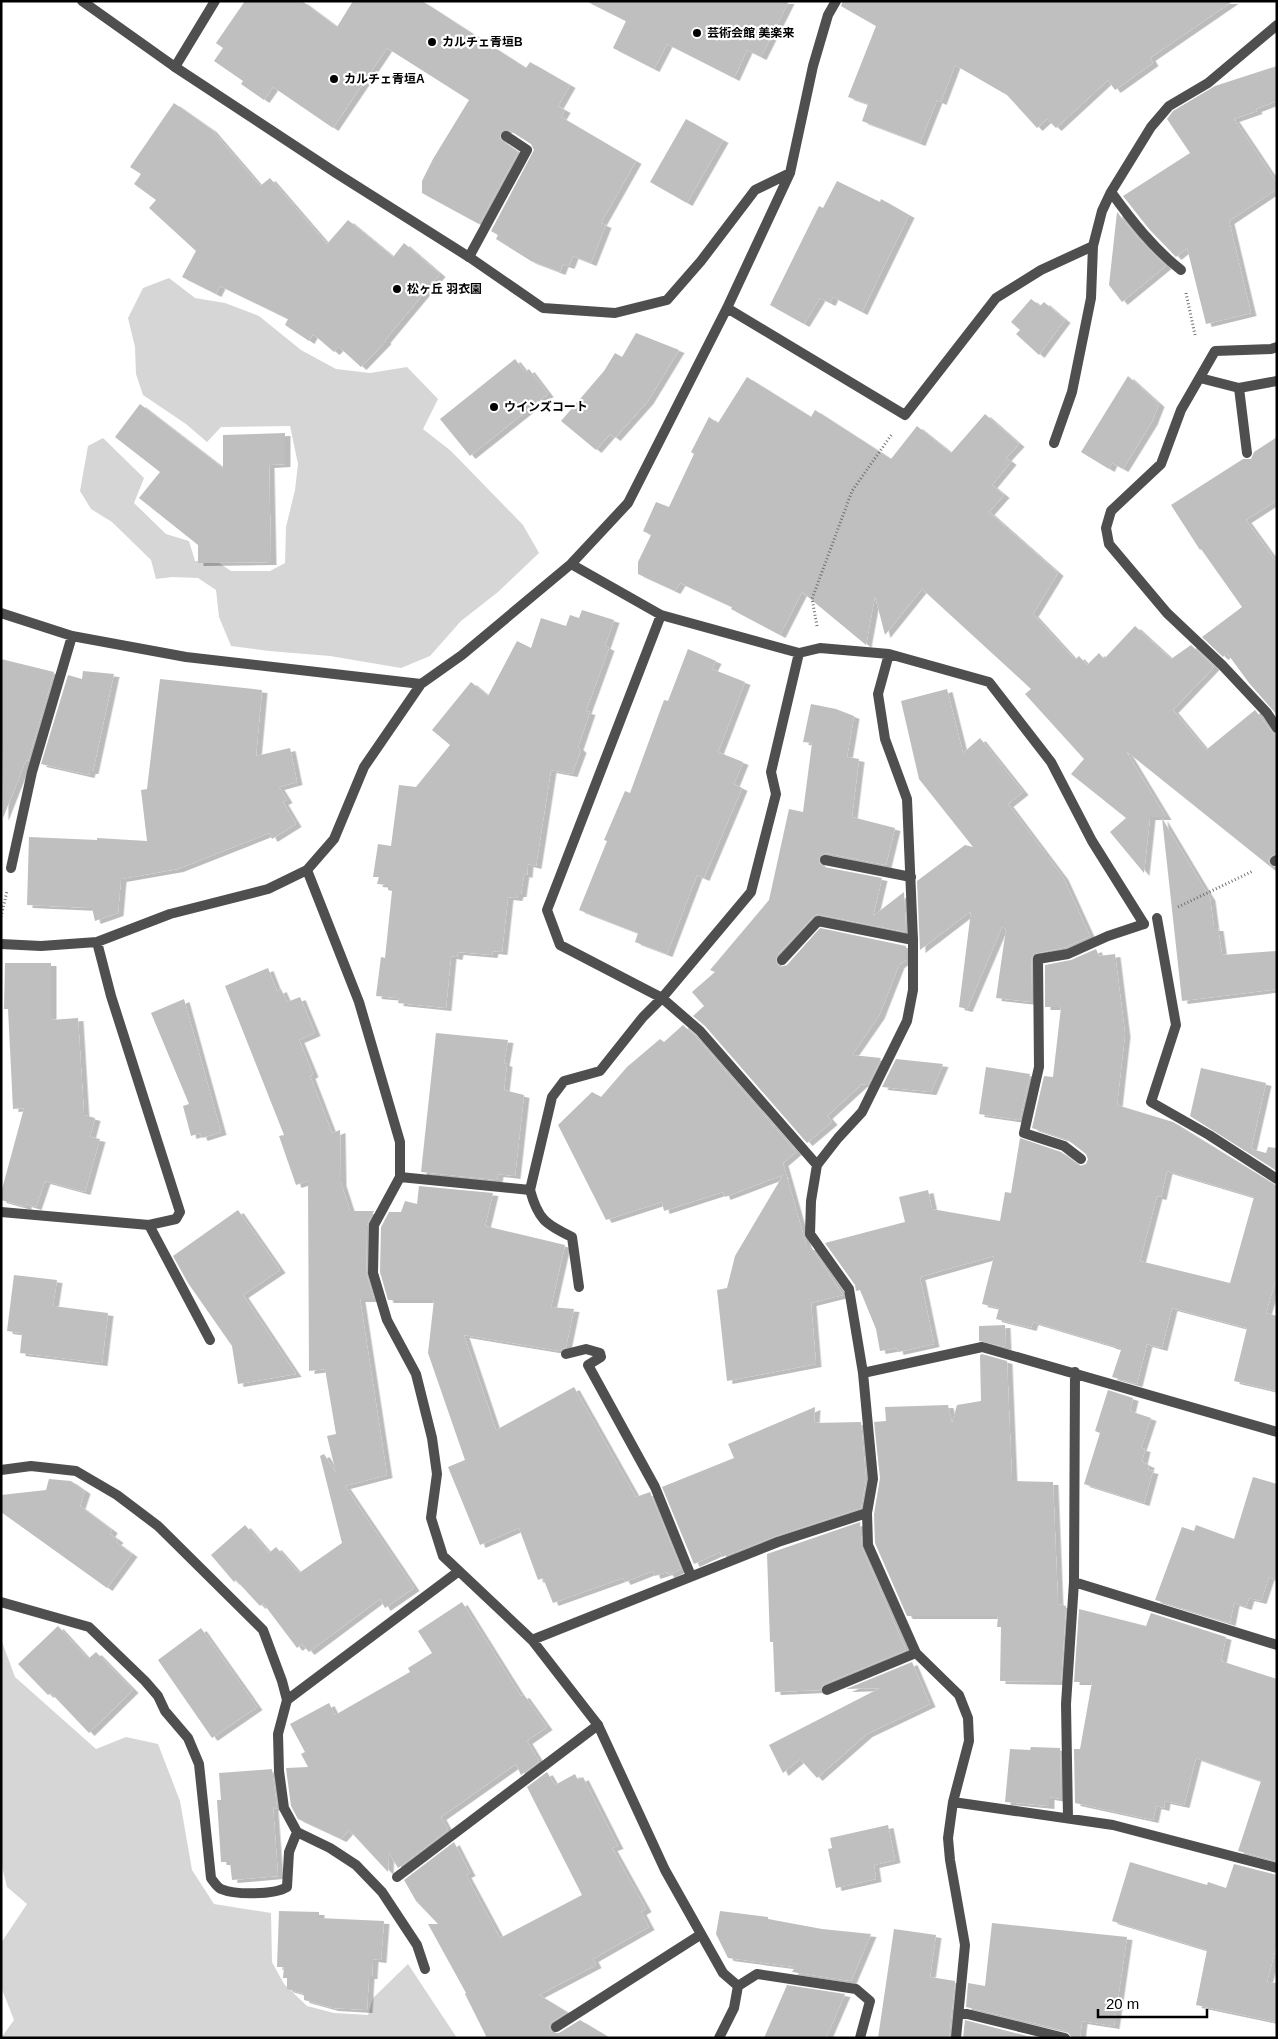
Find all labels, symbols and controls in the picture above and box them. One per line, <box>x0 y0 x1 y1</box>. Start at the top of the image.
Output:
place label: 芸術会館 美楽来 <box>707 26 794 40</box>
marker: 芸術会館 美楽来 <box>691 27 703 39</box>
place label: カルチェ青垣B <box>442 35 523 49</box>
marker: カルチェ青垣B <box>426 36 438 48</box>
place label: カルチェ青垣A <box>344 72 425 86</box>
marker: カルチェ青垣A <box>328 73 340 85</box>
place label: 松ヶ丘 羽衣園 <box>407 282 482 296</box>
marker: 松ヶ丘 羽衣園 <box>391 283 403 295</box>
place label: ウインズコート <box>504 400 588 414</box>
marker: ウインズコート <box>488 401 500 413</box>
scale bar <box>1098 1986 1207 2018</box>
text: 20 m <box>1106 1995 1139 2012</box>

